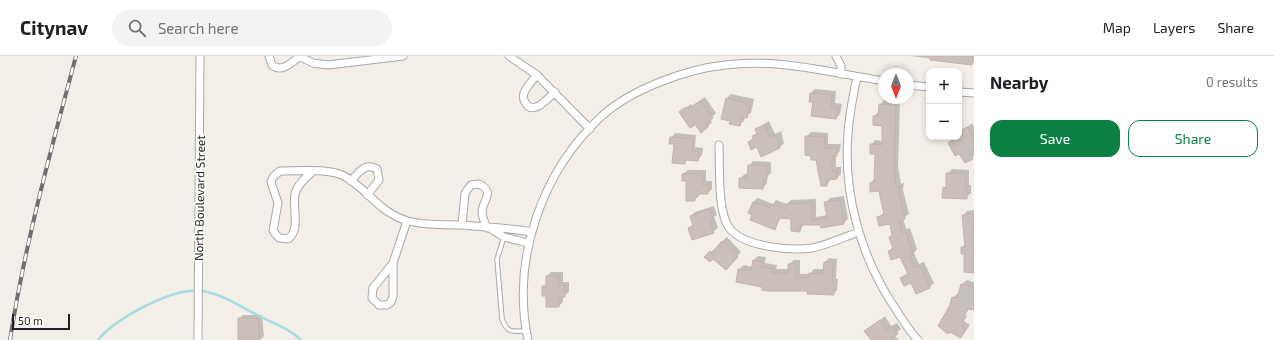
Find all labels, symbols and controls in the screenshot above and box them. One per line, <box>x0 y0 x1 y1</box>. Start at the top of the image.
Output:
search box <box>112 10 392 46</box>
text: Citynav <box>20 16 88 39</box>
icon: search <box>126 17 148 39</box>
text: Search here <box>158 19 238 37</box>
text: Map <box>1103 19 1131 36</box>
text: Layers <box>1153 19 1195 36</box>
text: Share <box>1217 19 1254 36</box>
north arrow <box>878 68 914 104</box>
map controls <box>926 68 962 140</box>
button: + <box>926 68 962 104</box>
text: Nearby <box>990 72 1048 92</box>
text: 0 results <box>1206 74 1258 90</box>
button: − <box>926 104 962 140</box>
button: Save <box>990 120 1120 157</box>
button: Share <box>1128 120 1258 157</box>
street label: North Boulevard Street <box>191 135 207 261</box>
scale bar <box>12 312 70 331</box>
text: 50 m <box>18 314 43 327</box>

